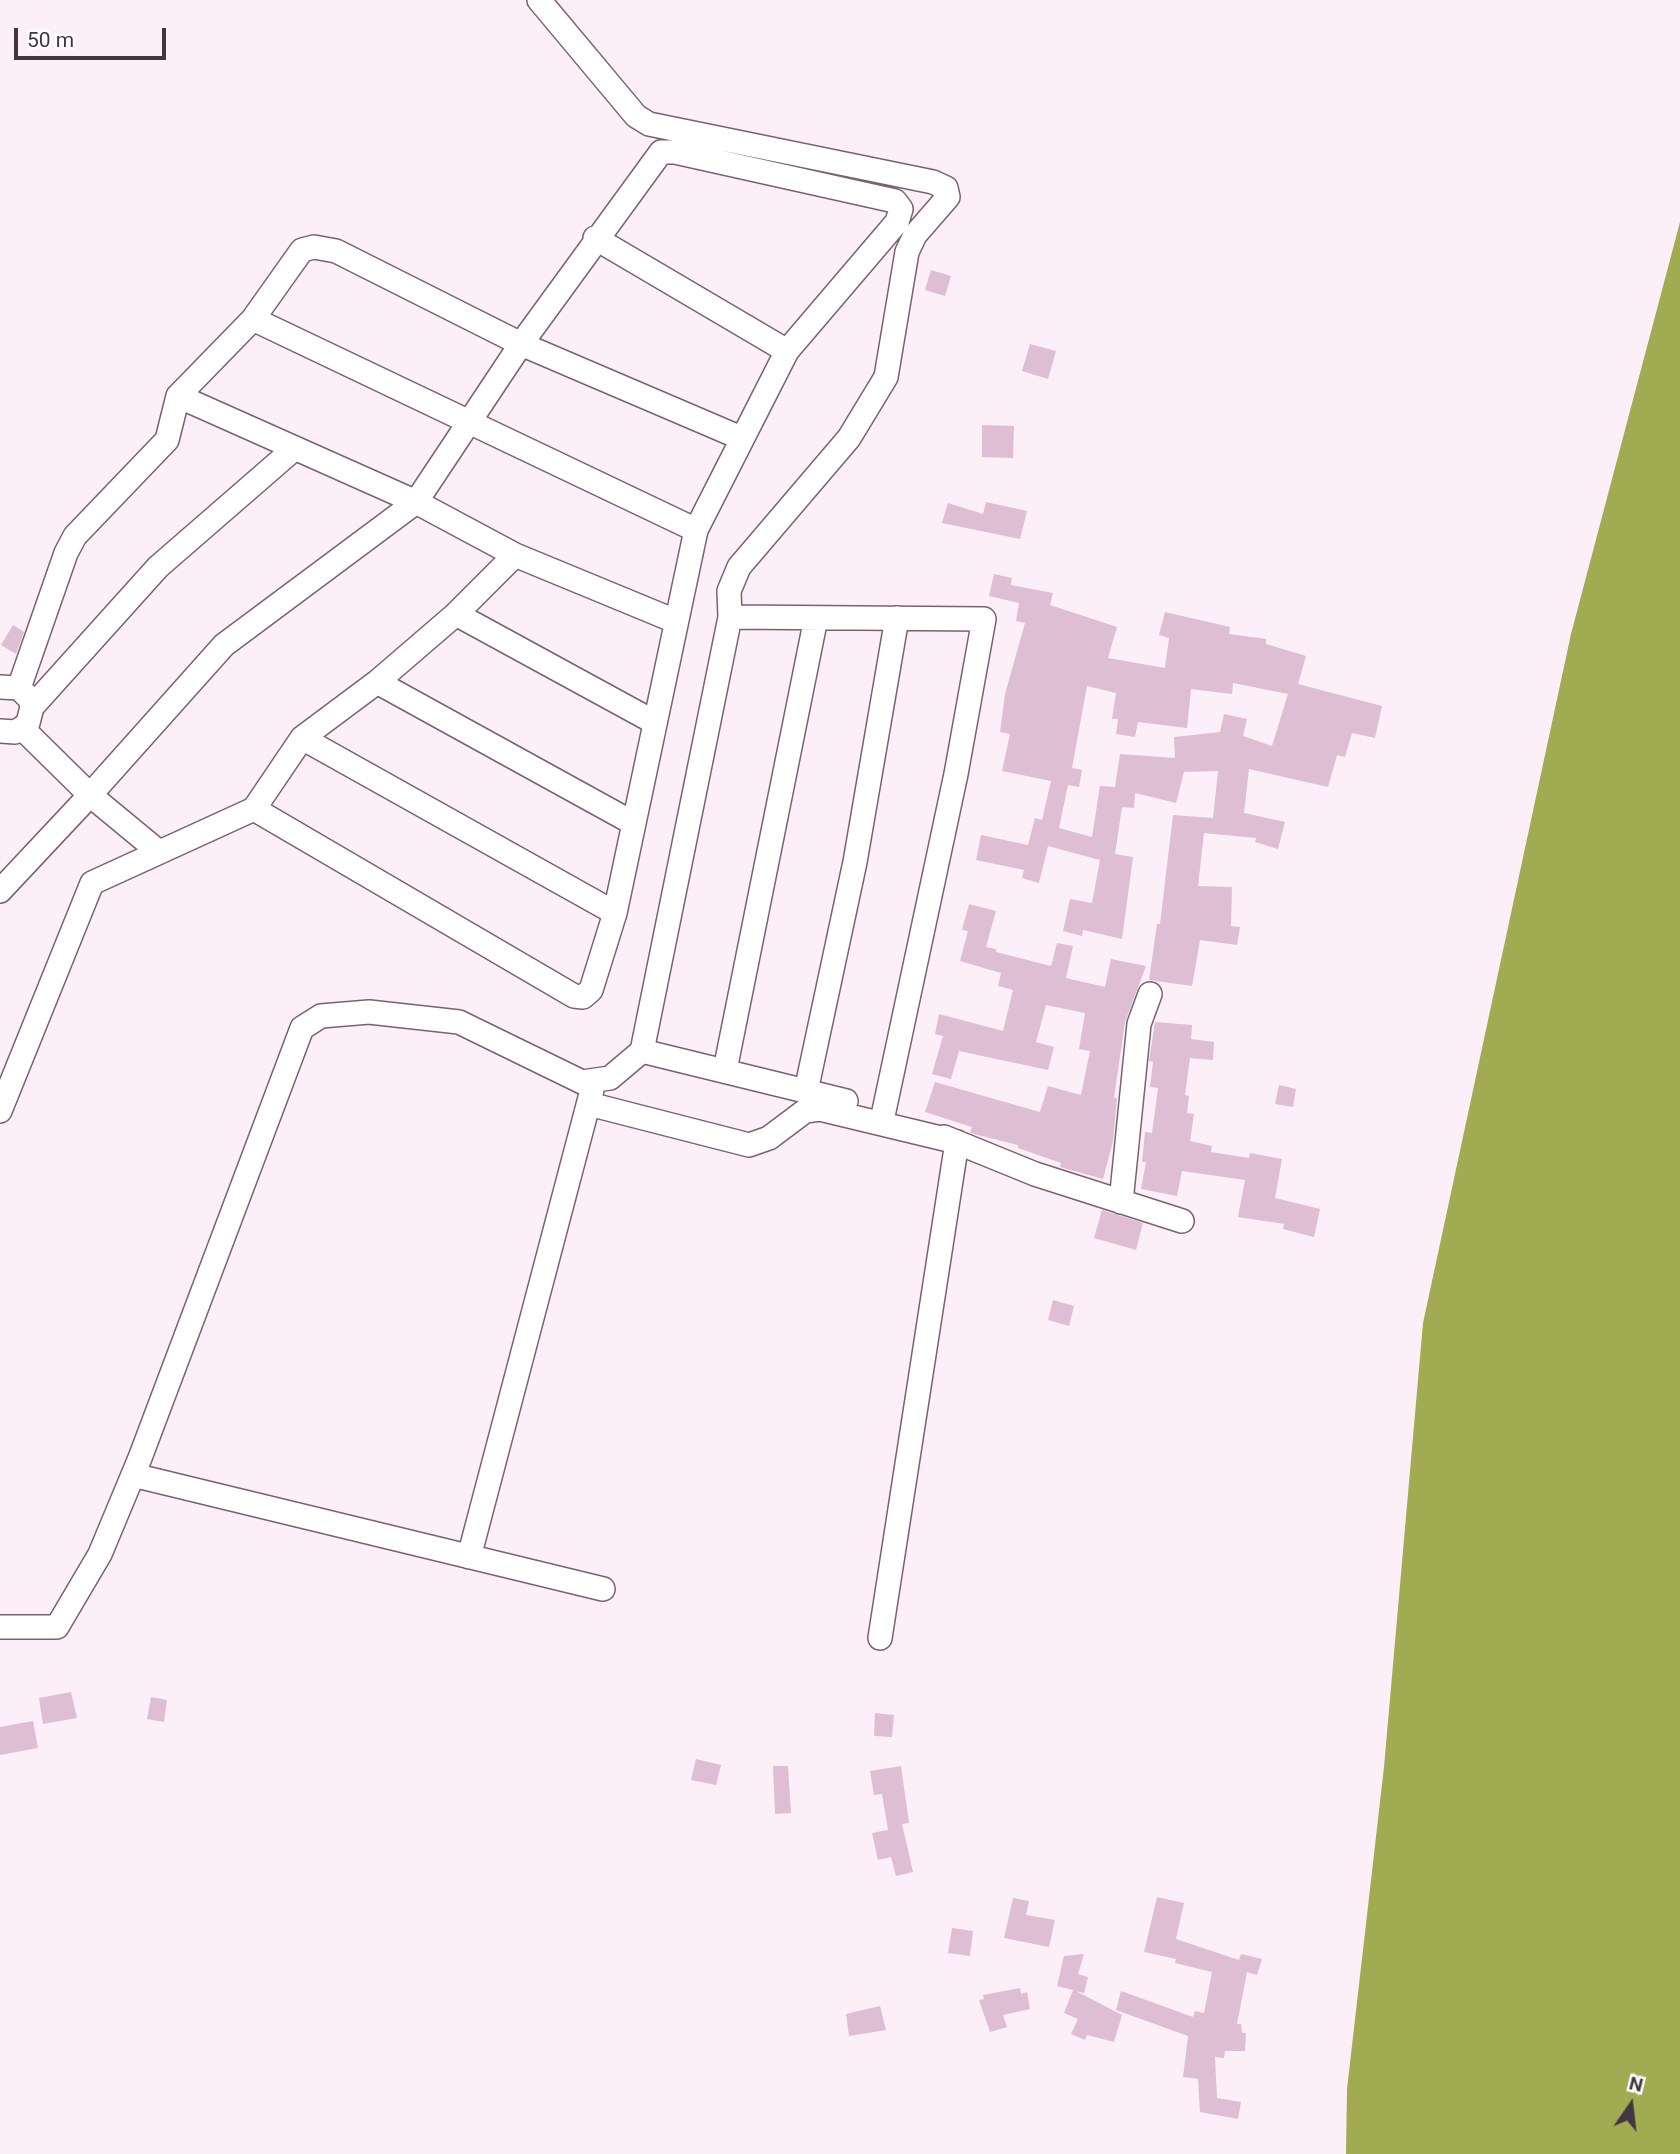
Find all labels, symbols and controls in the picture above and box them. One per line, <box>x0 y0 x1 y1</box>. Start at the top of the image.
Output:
scale bar <box>18 14 170 58</box>
text: 50 m <box>27 28 74 52</box>
north arrow <box>1596 2070 1666 2140</box>
text: N <box>1627 2071 1645 2097</box>

